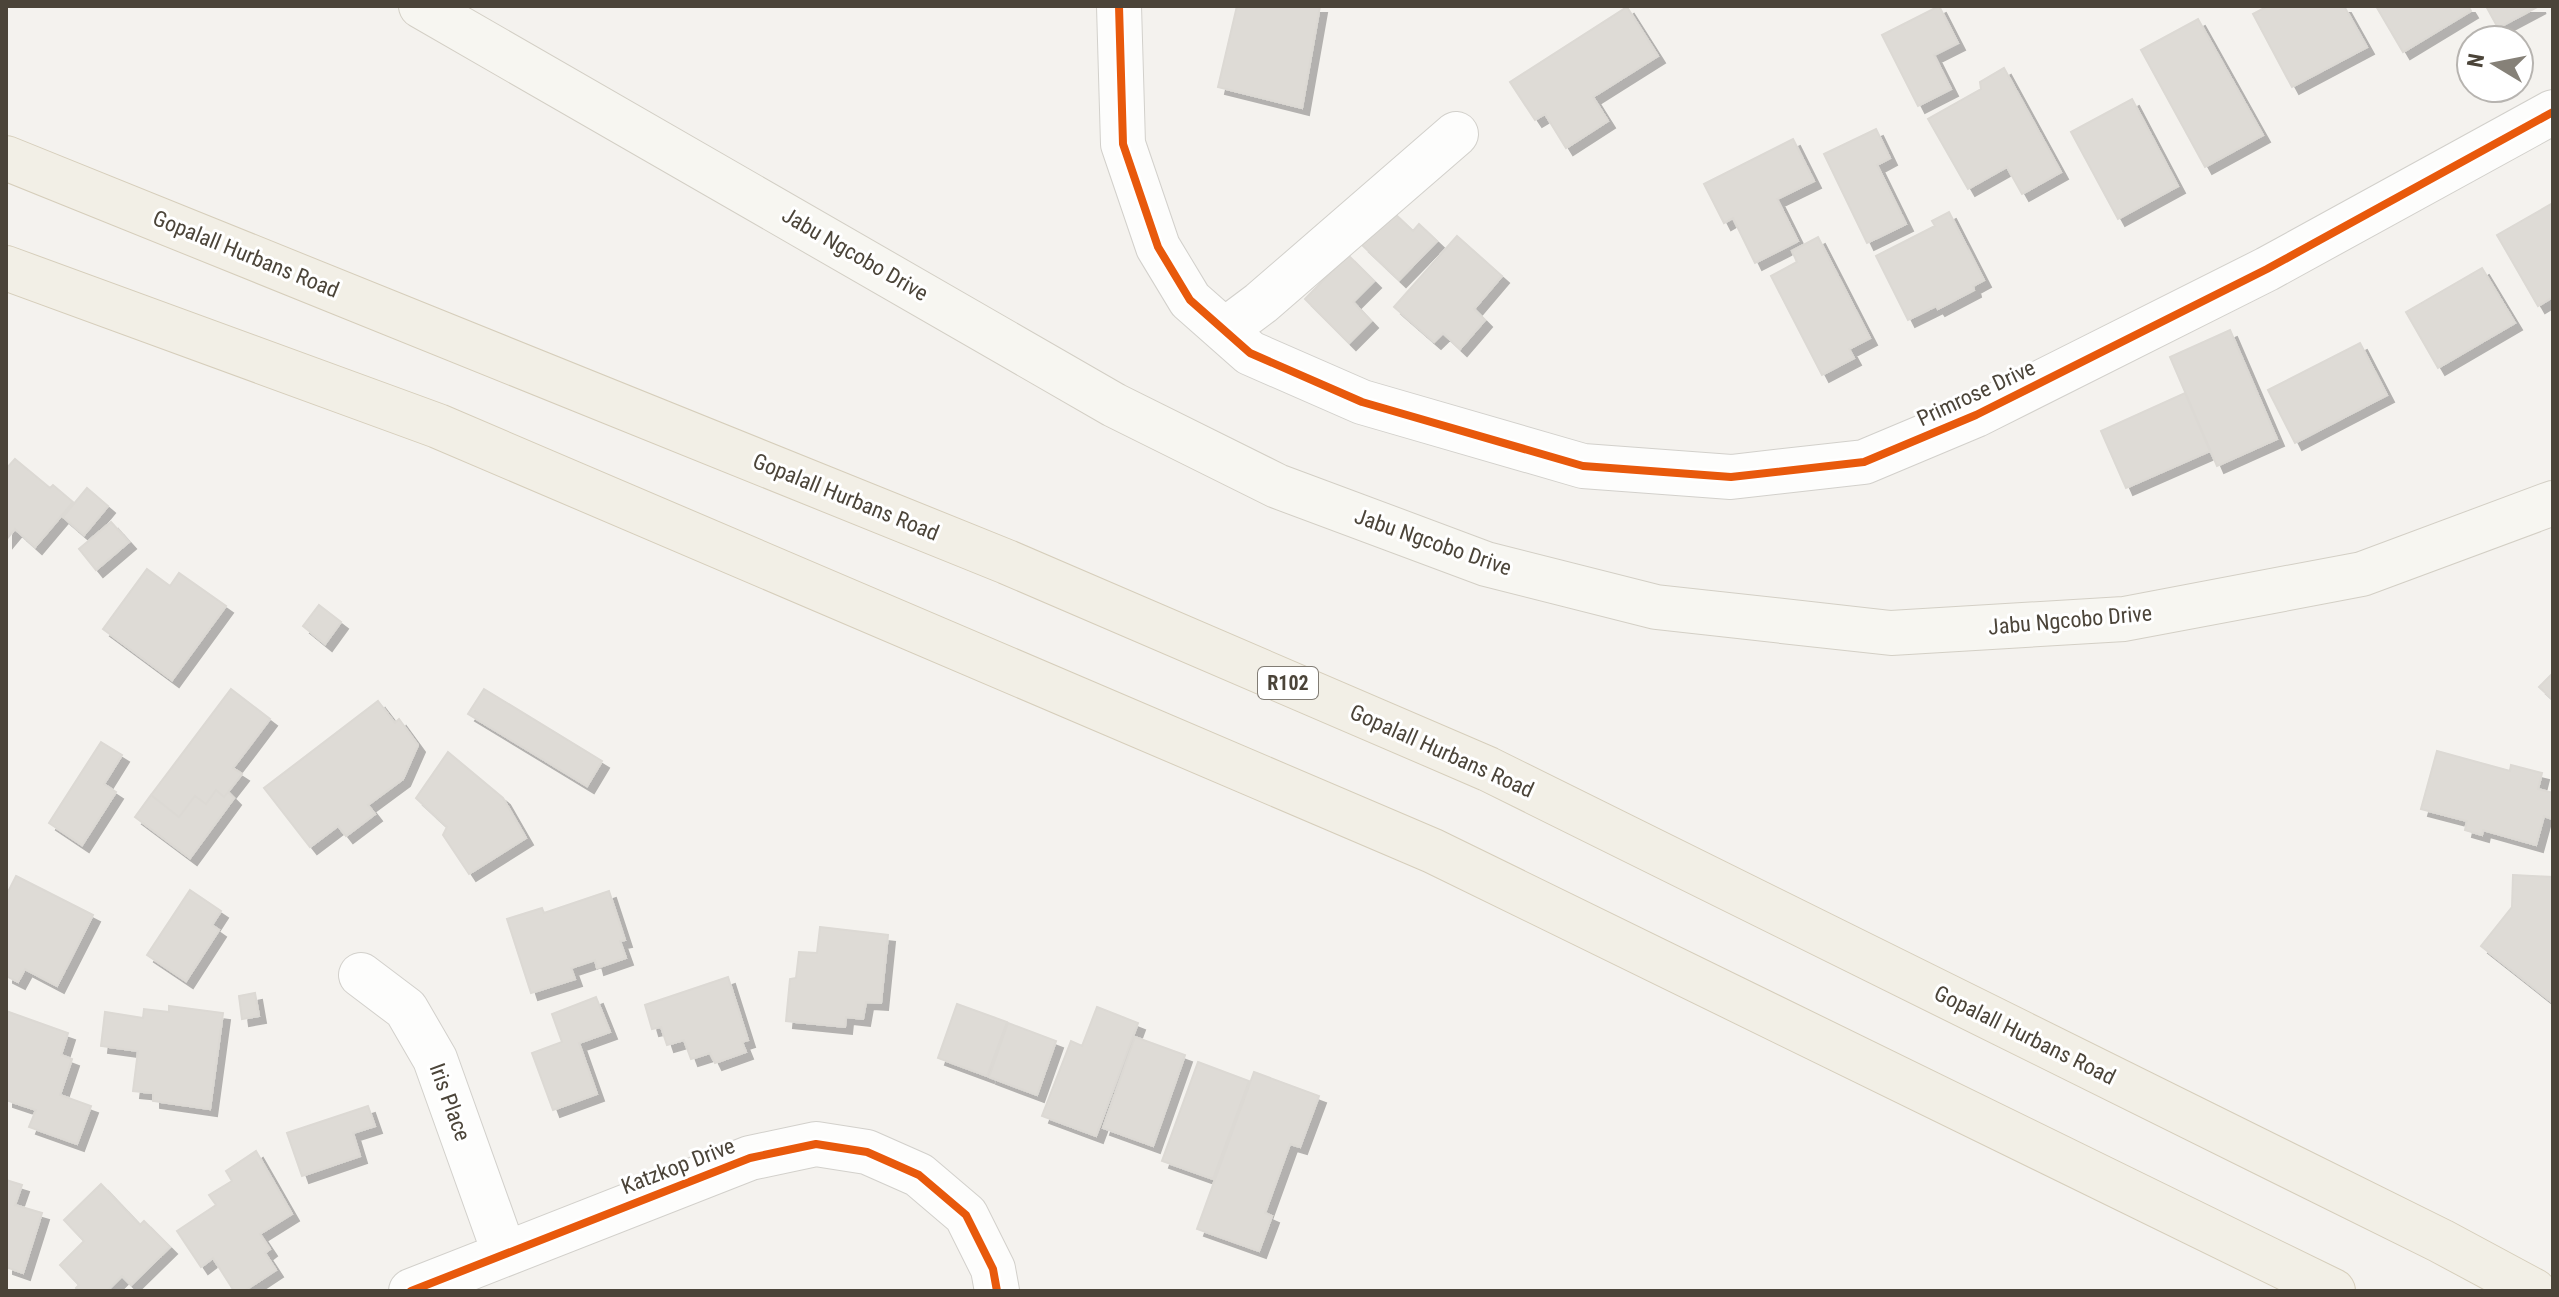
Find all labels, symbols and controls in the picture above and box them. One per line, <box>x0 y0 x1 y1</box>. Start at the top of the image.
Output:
north arrow <box>2455 24 2535 104</box>
text: N <box>2462 52 2489 69</box>
street label: Jabu Ngcobo Drive <box>778 202 932 306</box>
street label: Gopalall Hurbans Road <box>149 205 343 303</box>
street label: Primrose Drive <box>1913 355 2039 431</box>
street label: Gopalall Hurbans Road <box>749 448 943 546</box>
street label: Jabu Ngcobo Drive <box>1351 503 1515 581</box>
street label: Jabu Ngcobo Drive <box>1987 600 2153 640</box>
road number: R102 <box>1258 667 1318 699</box>
street label: Gopalall Hurbans Road <box>1346 699 1538 803</box>
street label: Gopalall Hurbans Road <box>1930 980 2120 1090</box>
street label: Iris Place <box>424 1060 476 1144</box>
street label: Katzkop Drive <box>618 1133 738 1199</box>

